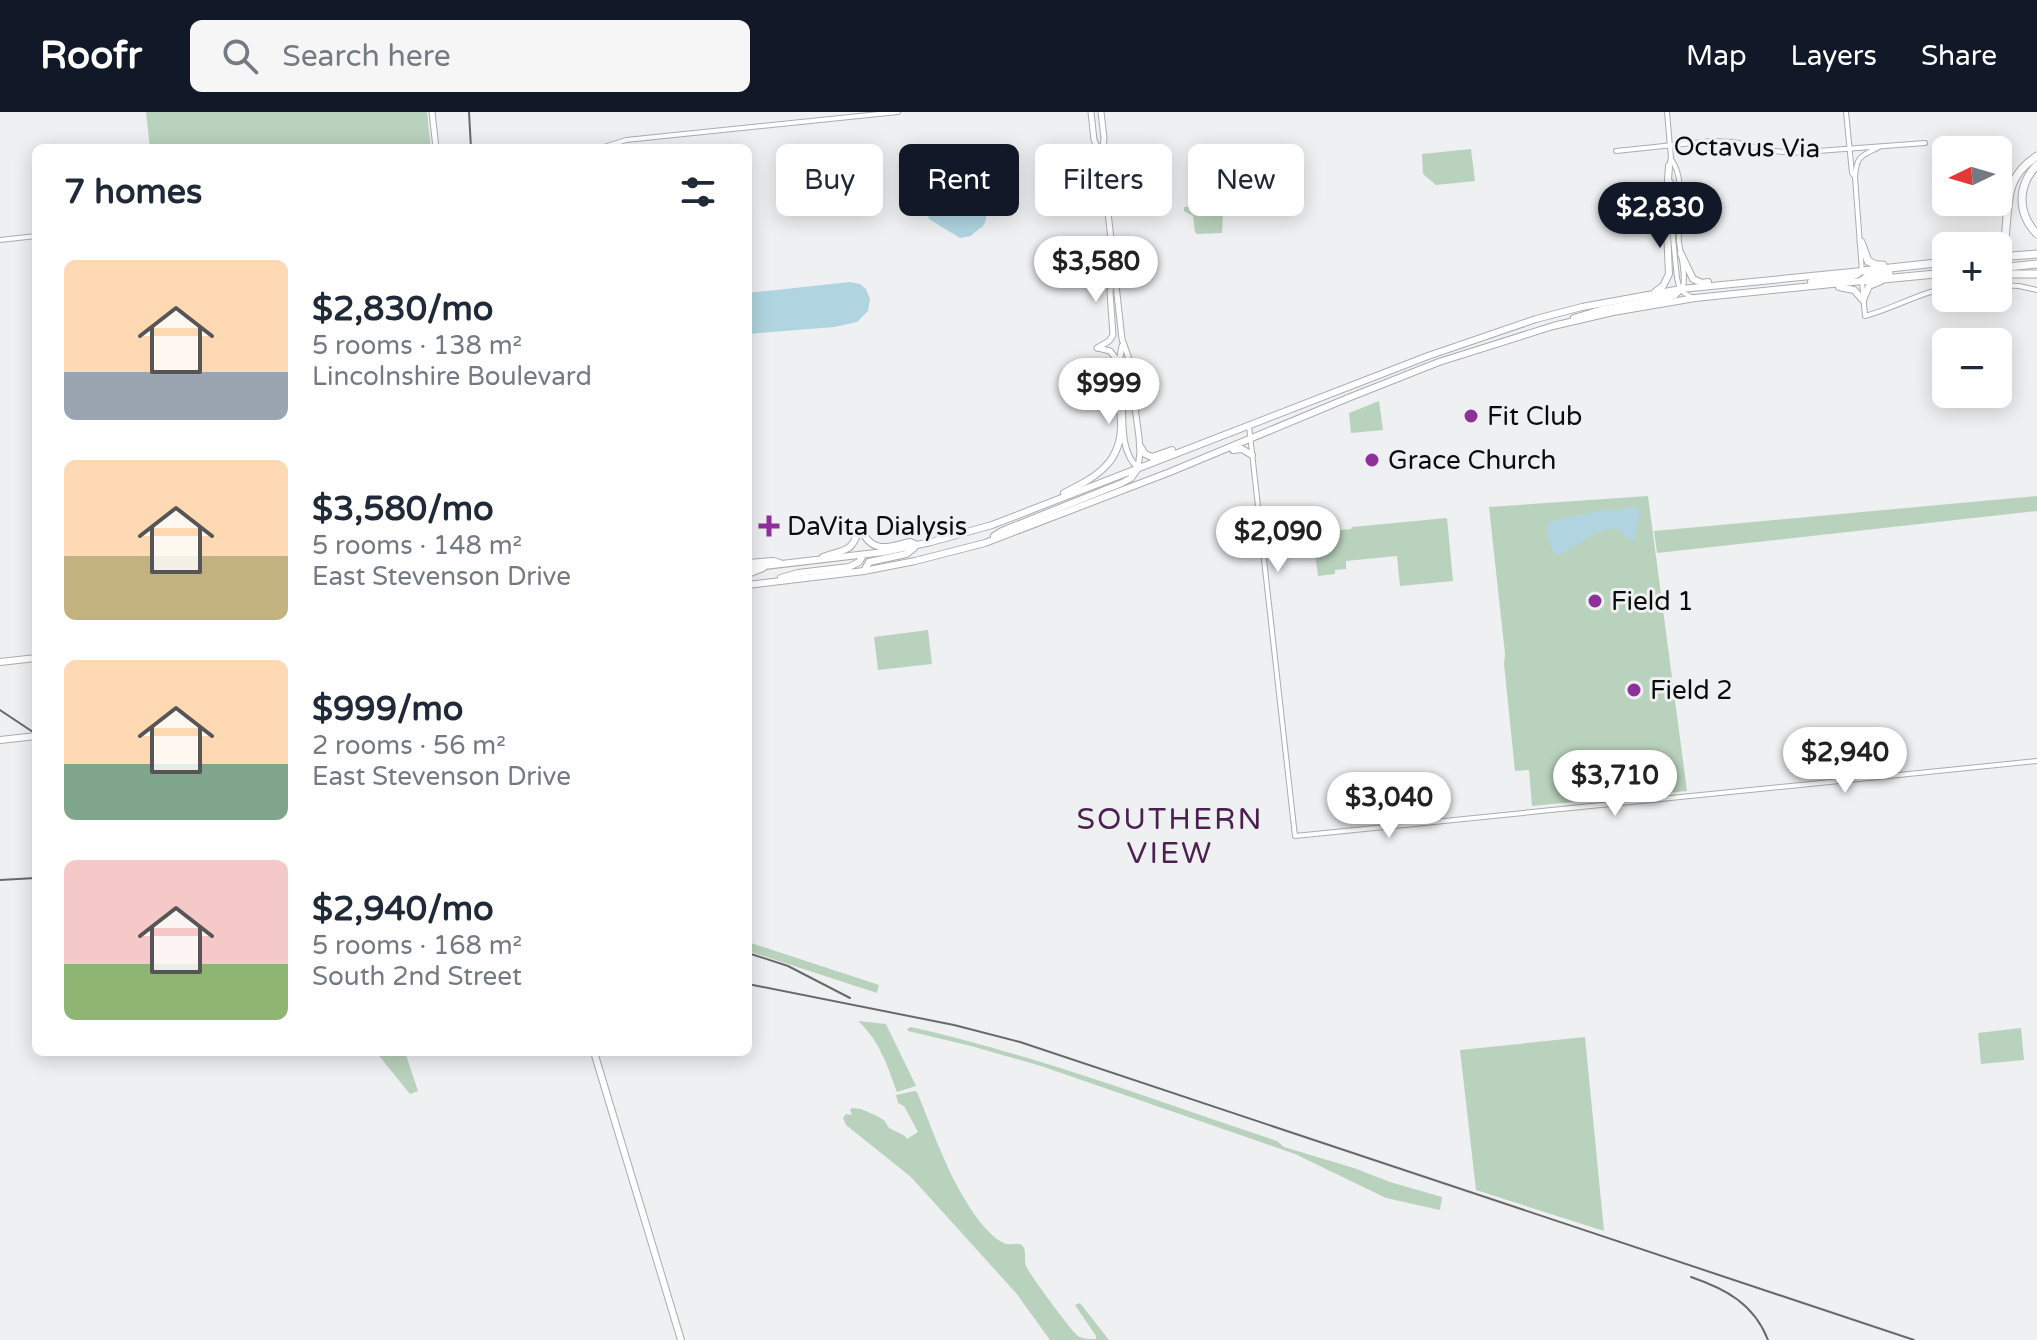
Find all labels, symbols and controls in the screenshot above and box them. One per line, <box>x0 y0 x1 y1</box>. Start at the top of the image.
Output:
search box <box>190 20 750 92</box>
text: Roofr <box>40 33 142 79</box>
icon: search <box>218 34 262 78</box>
text: Search here <box>282 38 451 75</box>
text: Map <box>1686 39 1747 73</box>
text: Layers <box>1791 39 1877 73</box>
text: Share <box>1921 39 1997 73</box>
street label: Octavus Via <box>1673 131 1821 164</box>
north arrow <box>1932 136 2012 216</box>
map controls <box>1932 136 2012 408</box>
chip: Buy <box>776 144 883 216</box>
chip: Rent <box>899 144 1019 216</box>
chip: Filters <box>1035 144 1172 216</box>
chip: New <box>1188 144 1304 216</box>
icon: filters <box>676 170 720 214</box>
text: 7 homes <box>64 172 202 213</box>
pin: $2,830 <box>1595 182 1725 250</box>
text: $2,830 <box>1616 192 1704 223</box>
button: + <box>1932 232 2012 312</box>
pin: $3,580 <box>1031 236 1161 304</box>
text: $3,580 <box>1052 246 1140 277</box>
text: $2,830/mo <box>312 289 493 330</box>
icon: home <box>128 292 224 388</box>
button: − <box>1932 328 2012 408</box>
text: 5 rooms · 138 m² <box>312 330 522 361</box>
pin: $999 <box>1062 358 1156 426</box>
text: Lincolnshire Boulevard <box>312 361 592 392</box>
text: $999 <box>1076 368 1142 399</box>
place label: Fit Club <box>1487 401 1582 432</box>
marker: Fit Club <box>1462 407 1480 425</box>
place label: Grace Church <box>1388 445 1556 476</box>
marker: Grace Church <box>1363 451 1381 469</box>
text: $3,580/mo <box>312 489 494 530</box>
icon: home <box>128 492 224 588</box>
pin: $2,090 <box>1213 506 1343 574</box>
place label: DaVita Dialysis <box>787 511 967 542</box>
marker: DaVita Dialysis <box>758 515 780 537</box>
text: $2,090 <box>1234 516 1322 547</box>
text: 5 rooms · 148 m² <box>312 530 522 561</box>
text: East Stevenson Drive <box>312 561 571 592</box>
place label: Field 1 <box>1611 586 1694 617</box>
marker: Field 1 <box>1586 592 1604 610</box>
place label: Field 2 <box>1650 675 1733 706</box>
marker: Field 2 <box>1625 681 1643 699</box>
text: $999/mo <box>312 689 463 730</box>
icon: home <box>128 692 224 788</box>
pin: $2,940 <box>1780 727 1910 795</box>
text: 2 rooms · 56 m² <box>312 730 506 761</box>
text: $2,940 <box>1801 737 1889 768</box>
pin: $3,710 <box>1550 750 1680 818</box>
text: $3,710 <box>1571 760 1659 791</box>
text: East Stevenson Drive <box>312 761 571 792</box>
pin: $3,040 <box>1324 772 1454 840</box>
text: $3,040 <box>1345 782 1433 813</box>
district label: SOUTHERN VIEW <box>1076 801 1264 872</box>
text: $2,940/mo <box>312 889 494 930</box>
icon: home <box>128 892 224 988</box>
text: 5 rooms · 168 m² <box>312 930 522 961</box>
text: South 2nd Street <box>312 961 522 992</box>

